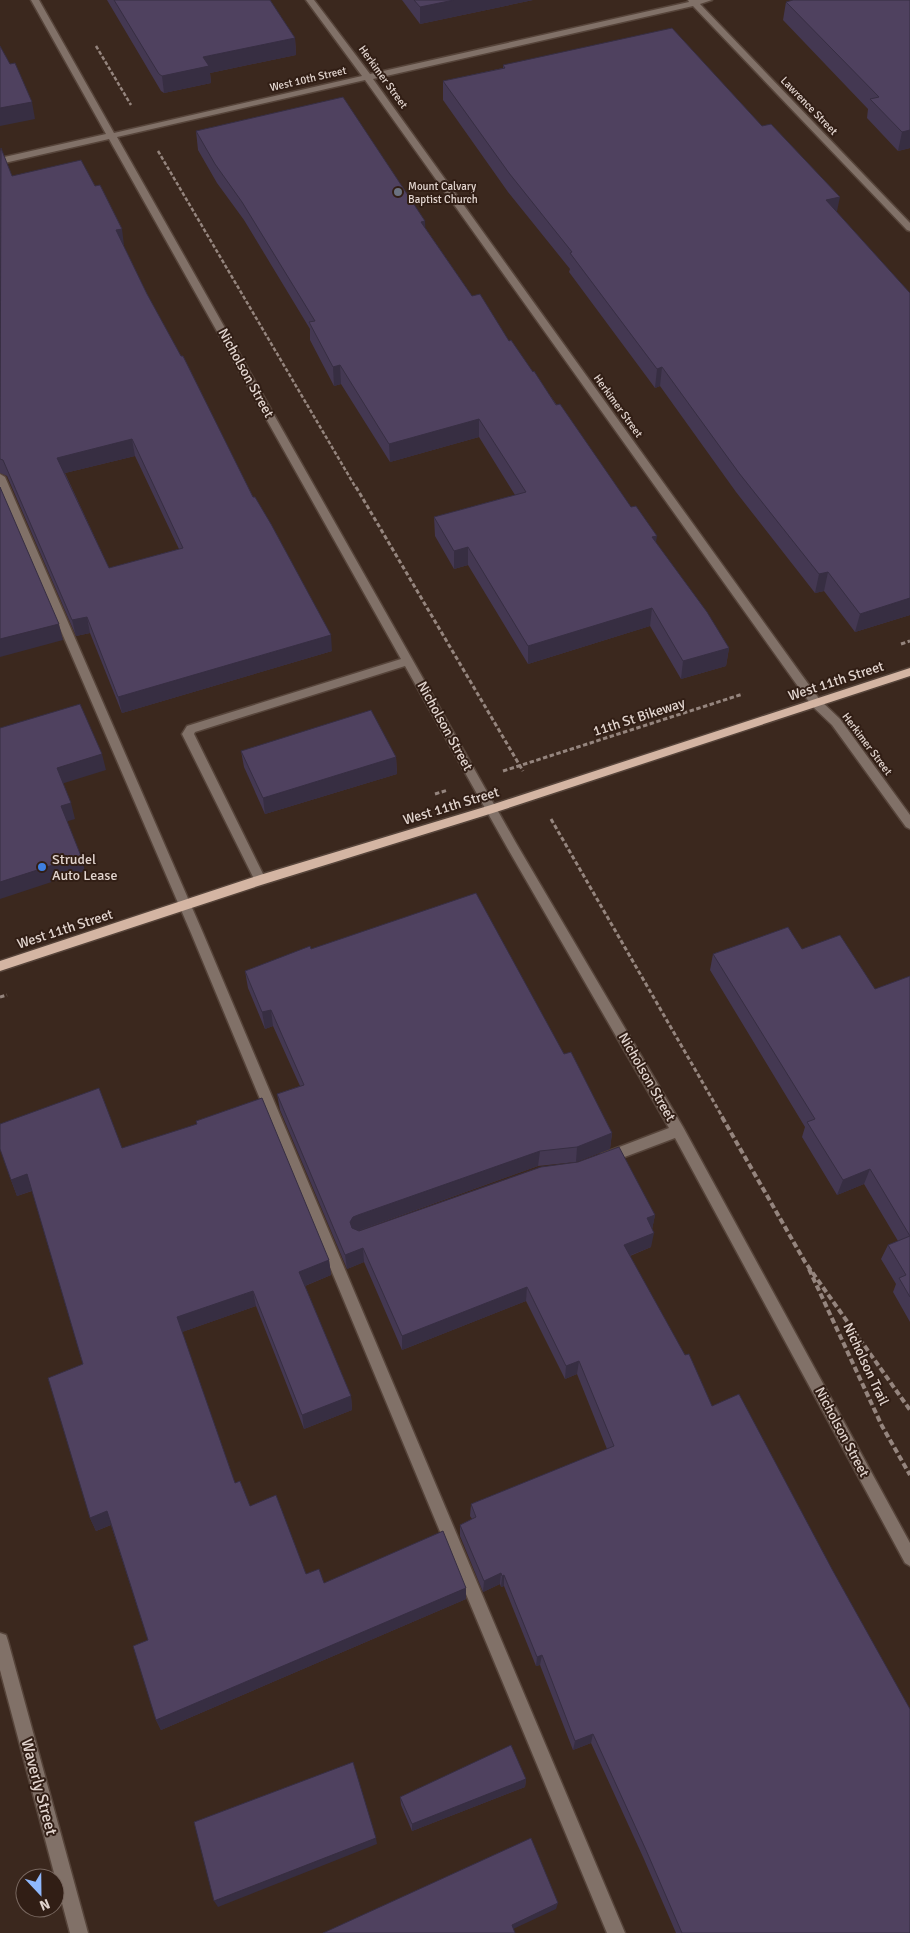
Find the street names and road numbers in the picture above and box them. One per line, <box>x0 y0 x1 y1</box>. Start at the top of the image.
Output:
street label: Herkimer Street <box>356 43 410 111</box>
street label: West 10th Street <box>268 64 348 94</box>
street label: Lawrence Street <box>778 74 840 138</box>
street label: Nicholson Street <box>214 325 278 421</box>
street label: Herkimer Street <box>591 372 645 440</box>
street label: West 11th Street <box>786 657 886 704</box>
street label: Nicholson Street <box>413 678 477 774</box>
street label: 11th St Bikeway <box>591 694 688 740</box>
street label: Herkimer Street <box>839 710 895 778</box>
street label: West 11th Street <box>401 783 501 829</box>
street label: West 11th Street <box>15 905 115 952</box>
street label: Nicholson Street <box>615 1030 679 1124</box>
street label: Nicholson Trail <box>839 1320 893 1408</box>
street label: Nicholson Street <box>811 1384 873 1480</box>
street label: Waverly Street <box>17 1737 62 1838</box>

